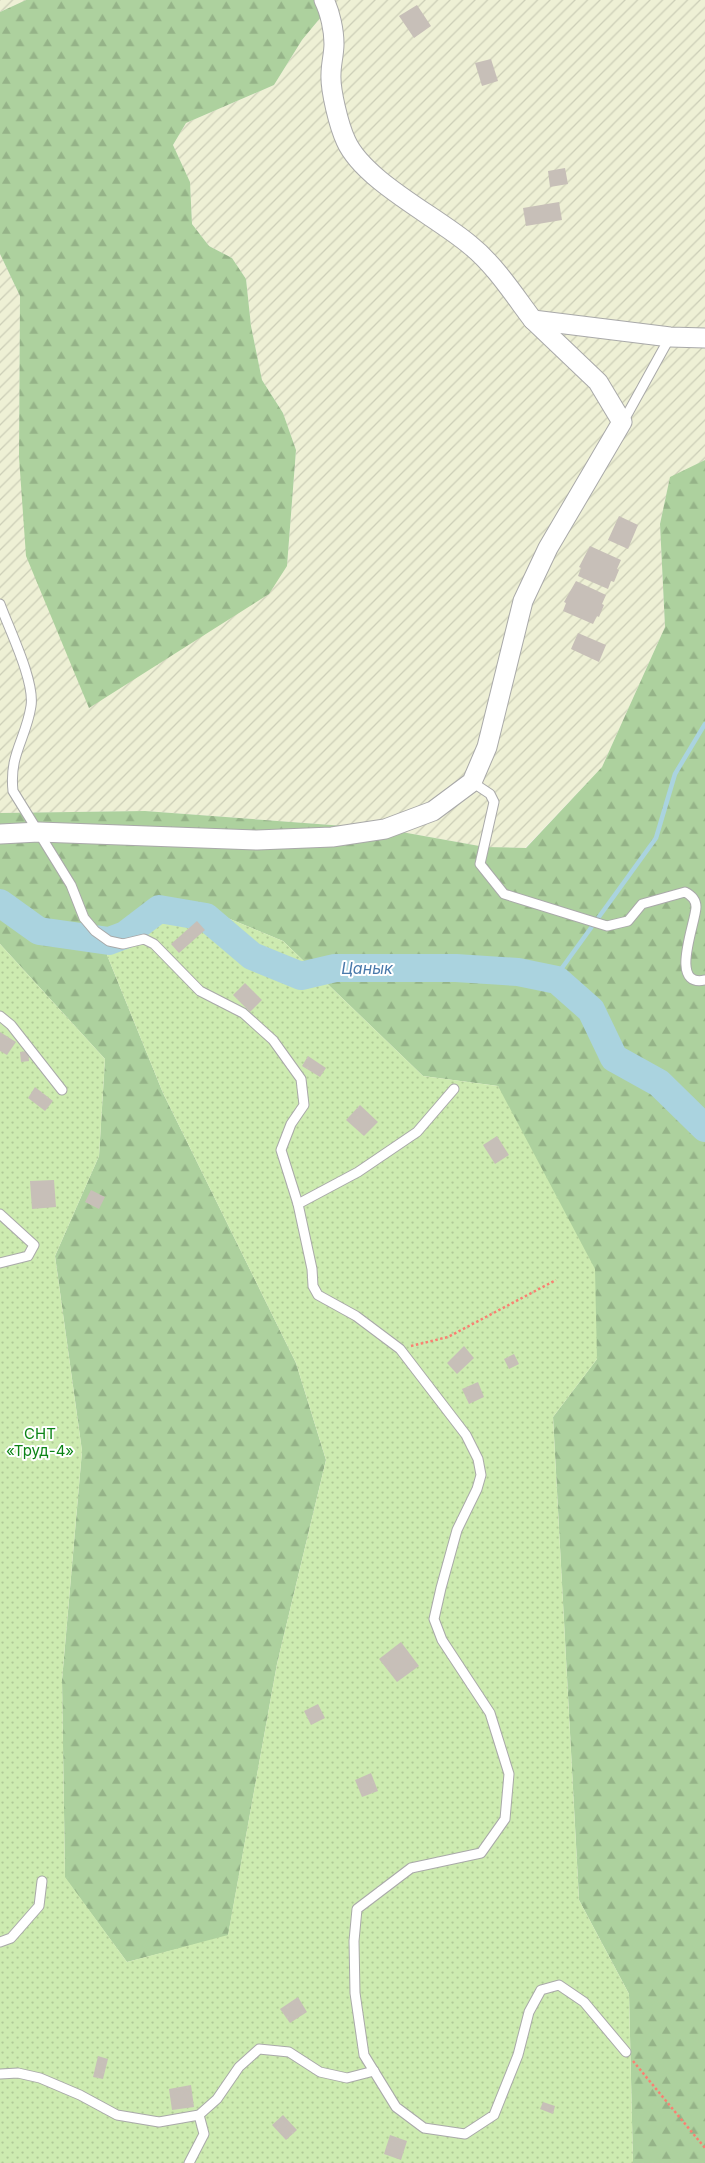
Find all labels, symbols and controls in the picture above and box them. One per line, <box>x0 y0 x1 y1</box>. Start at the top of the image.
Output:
water label: Цанык <box>341 958 394 978</box>
park label: СНТ «Труд-4» <box>6 1424 74 1460</box>

